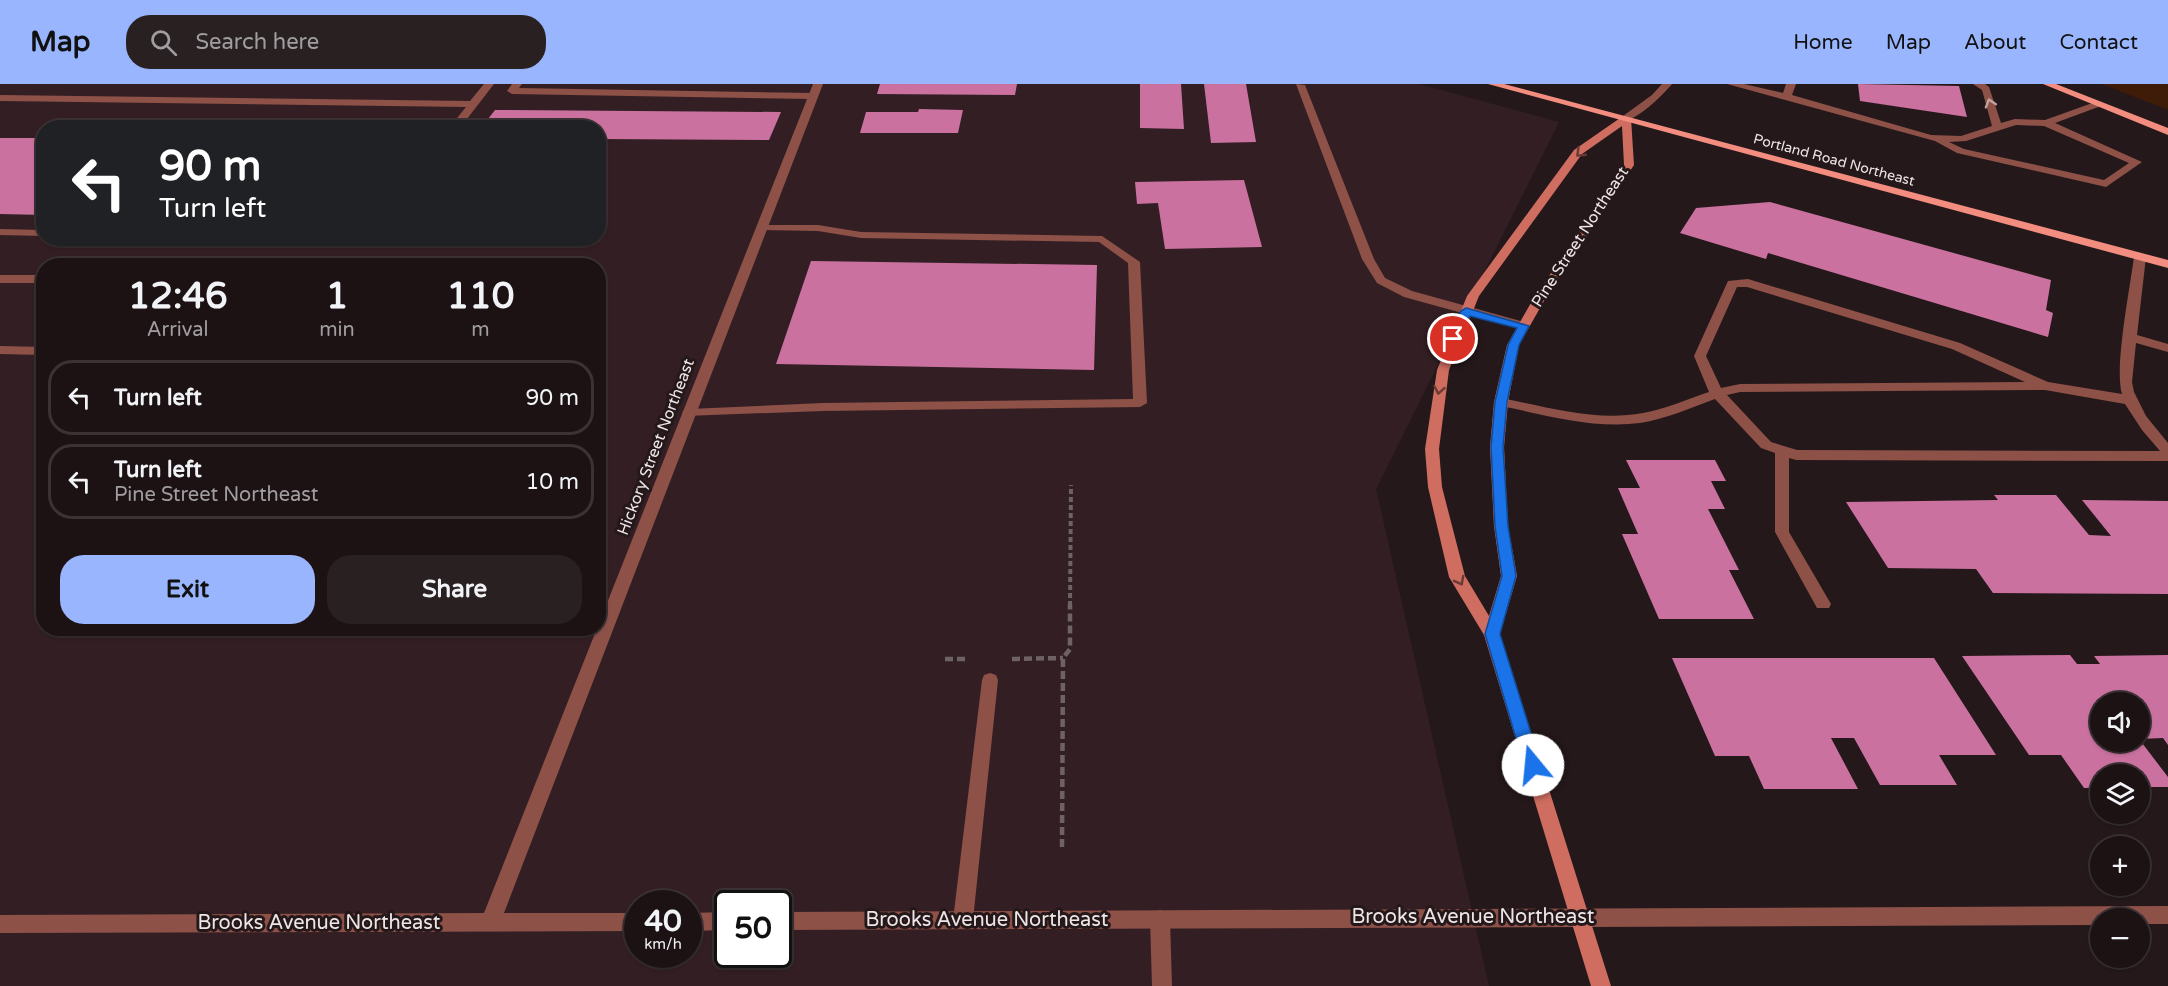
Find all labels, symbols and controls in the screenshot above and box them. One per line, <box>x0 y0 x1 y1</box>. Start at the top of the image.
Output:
search box <box>126 15 546 69</box>
text: Map <box>30 25 90 59</box>
icon: search <box>147 26 180 59</box>
text: Search here <box>195 29 319 55</box>
text: Home <box>1793 30 1853 55</box>
text: Map <box>1886 30 1931 55</box>
text: About <box>1964 30 2026 55</box>
text: Contact <box>2059 30 2138 55</box>
one-way arrow <box>1985 99 1997 109</box>
street label: Portland Road Northeast <box>1752 130 1917 190</box>
text: 90 m <box>159 141 261 192</box>
icon: left <box>60 144 138 222</box>
one-way arrow <box>1576 146 1586 157</box>
street label: Pine Street Northeast <box>1527 163 1633 311</box>
text: Turn left <box>159 192 266 225</box>
text: 12:46 <box>128 275 228 318</box>
text: 1 <box>326 275 348 318</box>
text: 110 <box>446 275 514 318</box>
pin <box>1427 313 1478 364</box>
text: Arrival <box>147 318 209 342</box>
text: min <box>319 318 355 342</box>
text: m <box>471 318 490 342</box>
icon: arrive <box>1436 322 1469 355</box>
street label: Hickory Street Northeast <box>613 356 699 538</box>
icon: left <box>63 381 96 414</box>
text: Turn left <box>114 385 202 411</box>
text: 90 m <box>525 385 579 411</box>
one-way arrow <box>1433 385 1446 395</box>
text: Turn left <box>114 457 202 483</box>
icon: left <box>63 465 96 498</box>
text: 10 m <box>525 469 579 495</box>
text: Pine Street Northeast <box>114 483 318 507</box>
button: Exit <box>60 555 315 624</box>
button: Share <box>327 555 582 624</box>
one-way arrow <box>1453 574 1464 585</box>
map controls <box>2090 692 2150 968</box>
button: sound <box>2090 692 2150 752</box>
position arrow <box>1501 733 1565 797</box>
button: layers <box>2090 764 2150 824</box>
button: + <box>2090 836 2150 896</box>
speed limit sign: 50 <box>714 890 792 968</box>
text: 40 <box>644 903 682 940</box>
street label: Brooks Avenue Northeast <box>1352 905 1595 929</box>
street label: Brooks Avenue Northeast <box>866 908 1109 932</box>
button: − <box>2090 908 2150 968</box>
street label: Brooks Avenue Northeast <box>198 911 441 935</box>
text: km/h <box>644 935 682 953</box>

